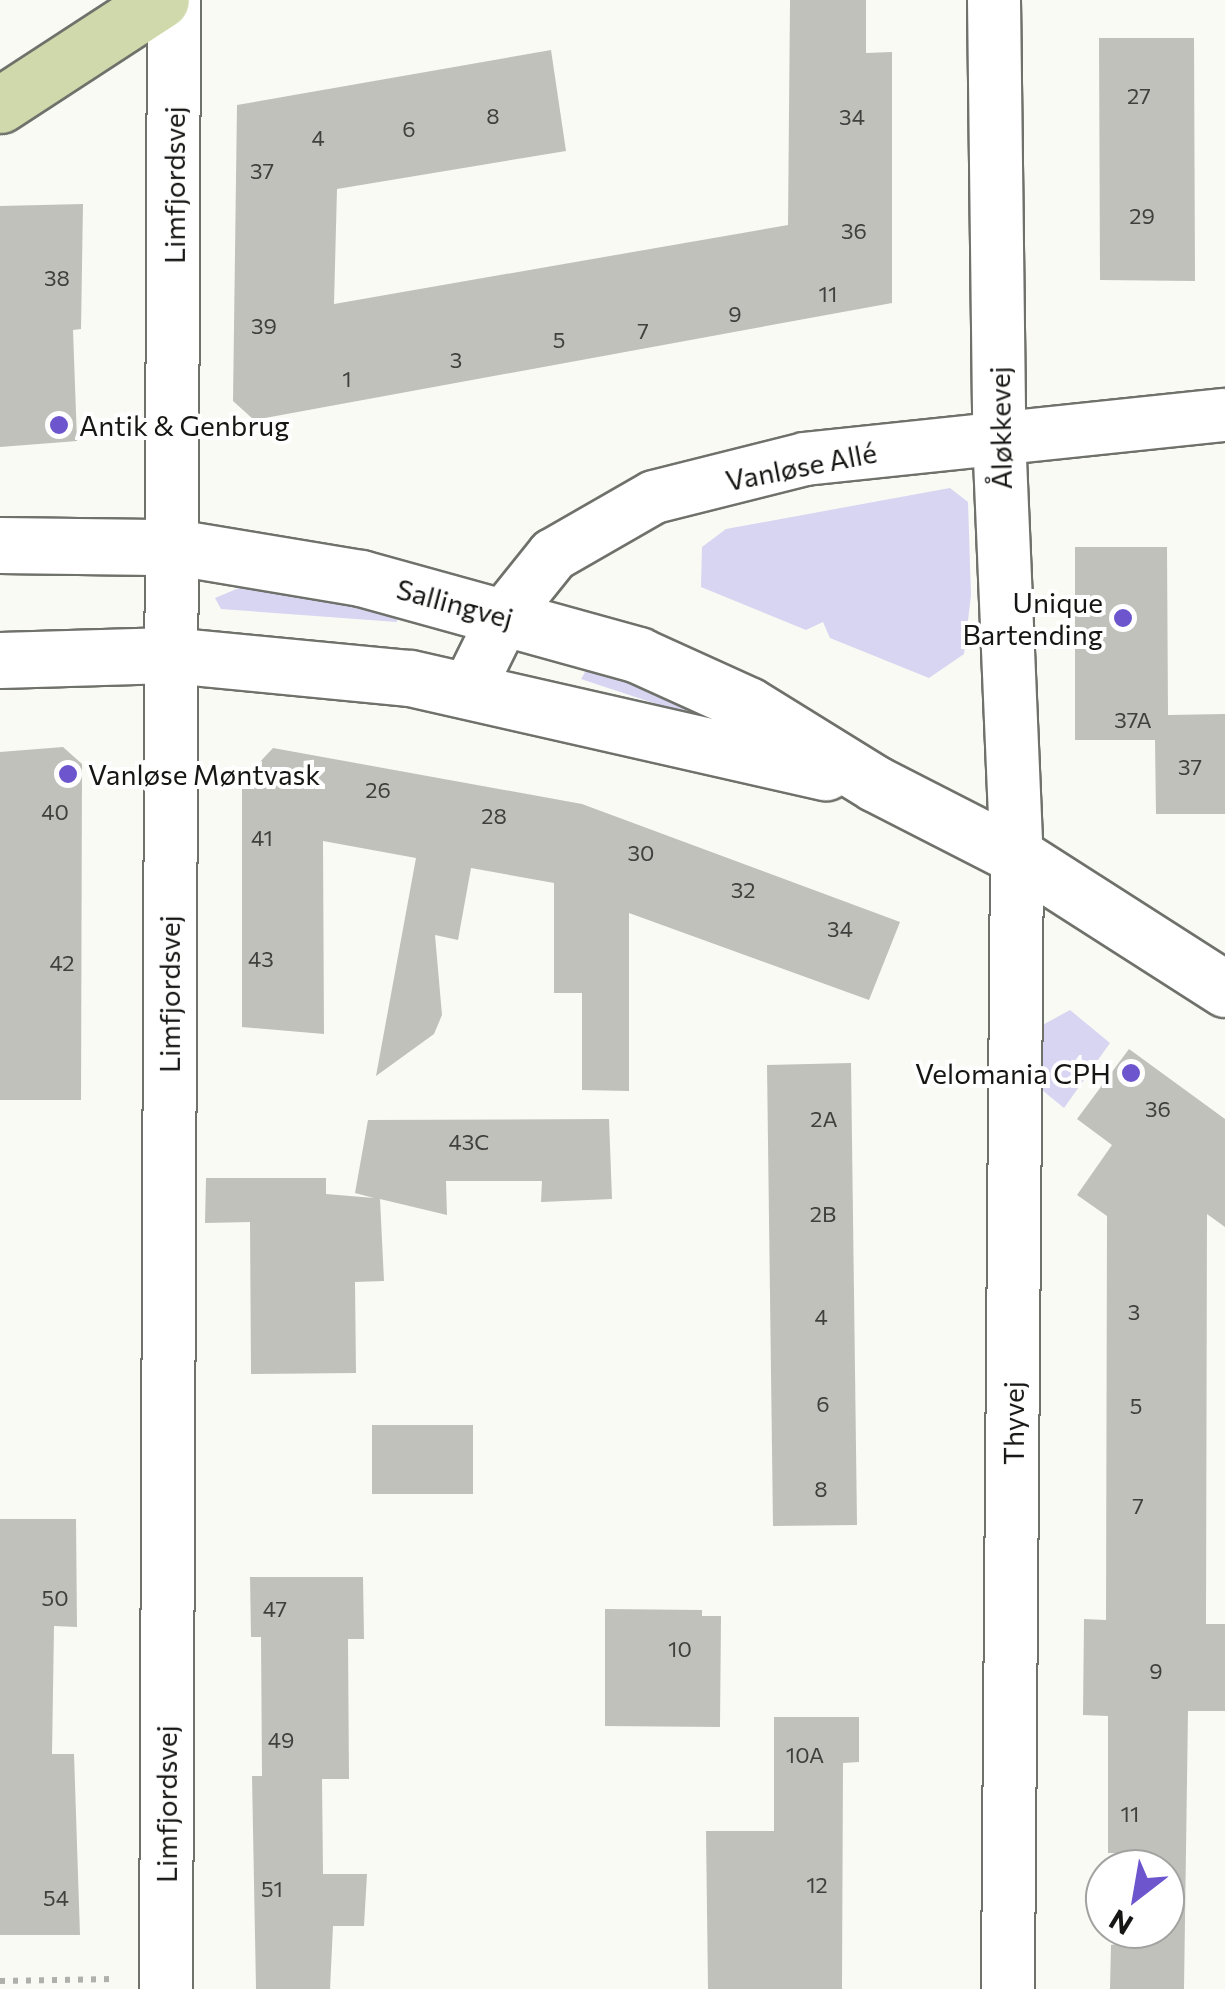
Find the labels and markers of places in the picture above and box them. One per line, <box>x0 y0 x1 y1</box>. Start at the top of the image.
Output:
place label: Antik & Genbrug <box>79 408 289 442</box>
marker: Antik & Genbrug <box>48 414 70 436</box>
place label: Unique Bartending <box>962 585 1103 651</box>
marker: Unique Bartending <box>1112 607 1134 629</box>
place label: Vanløse Møntvask <box>88 757 320 791</box>
marker: Vanløse Møntvask <box>57 763 79 785</box>
place label: Velomania CPH <box>915 1056 1111 1090</box>
marker: Velomania CPH <box>1120 1062 1142 1084</box>

